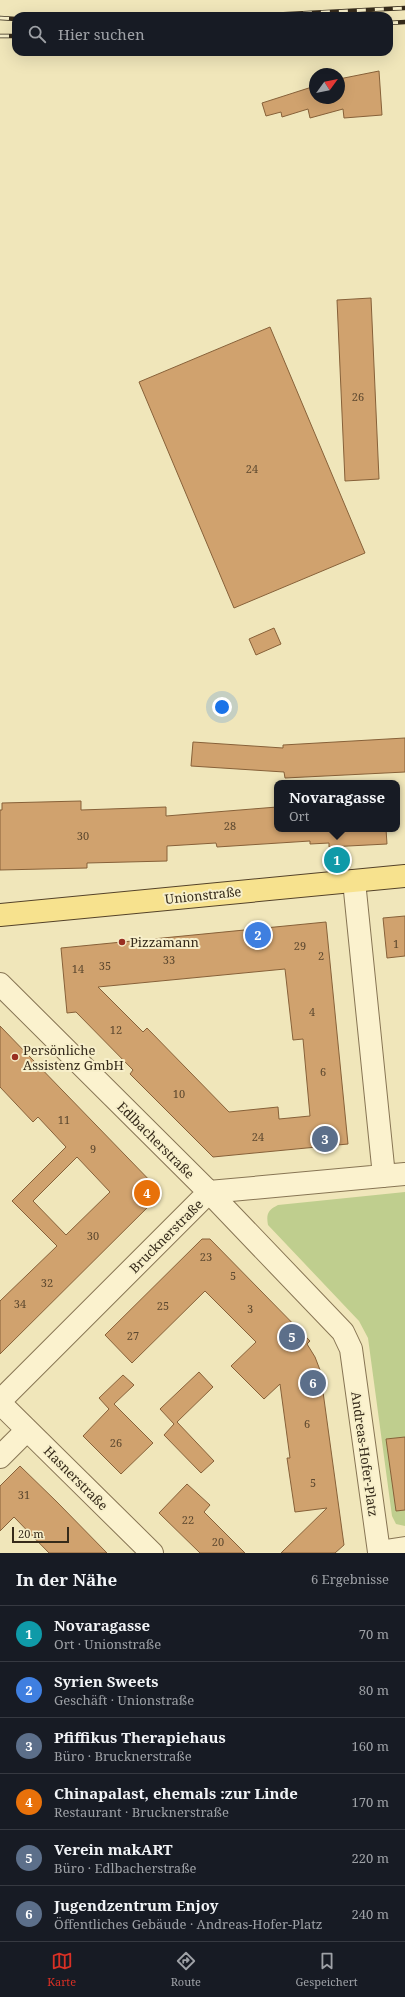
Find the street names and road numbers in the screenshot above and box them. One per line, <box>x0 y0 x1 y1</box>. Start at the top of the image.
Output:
street label: Unionstraße <box>164 882 242 908</box>
street label: Edlbacherstraße <box>114 1098 198 1182</box>
street label: Brucknerstraße <box>125 1195 207 1277</box>
street label: Andreas-Hofer-Platz <box>347 1390 383 1518</box>
street label: Hasnerstraße <box>40 1442 112 1514</box>

